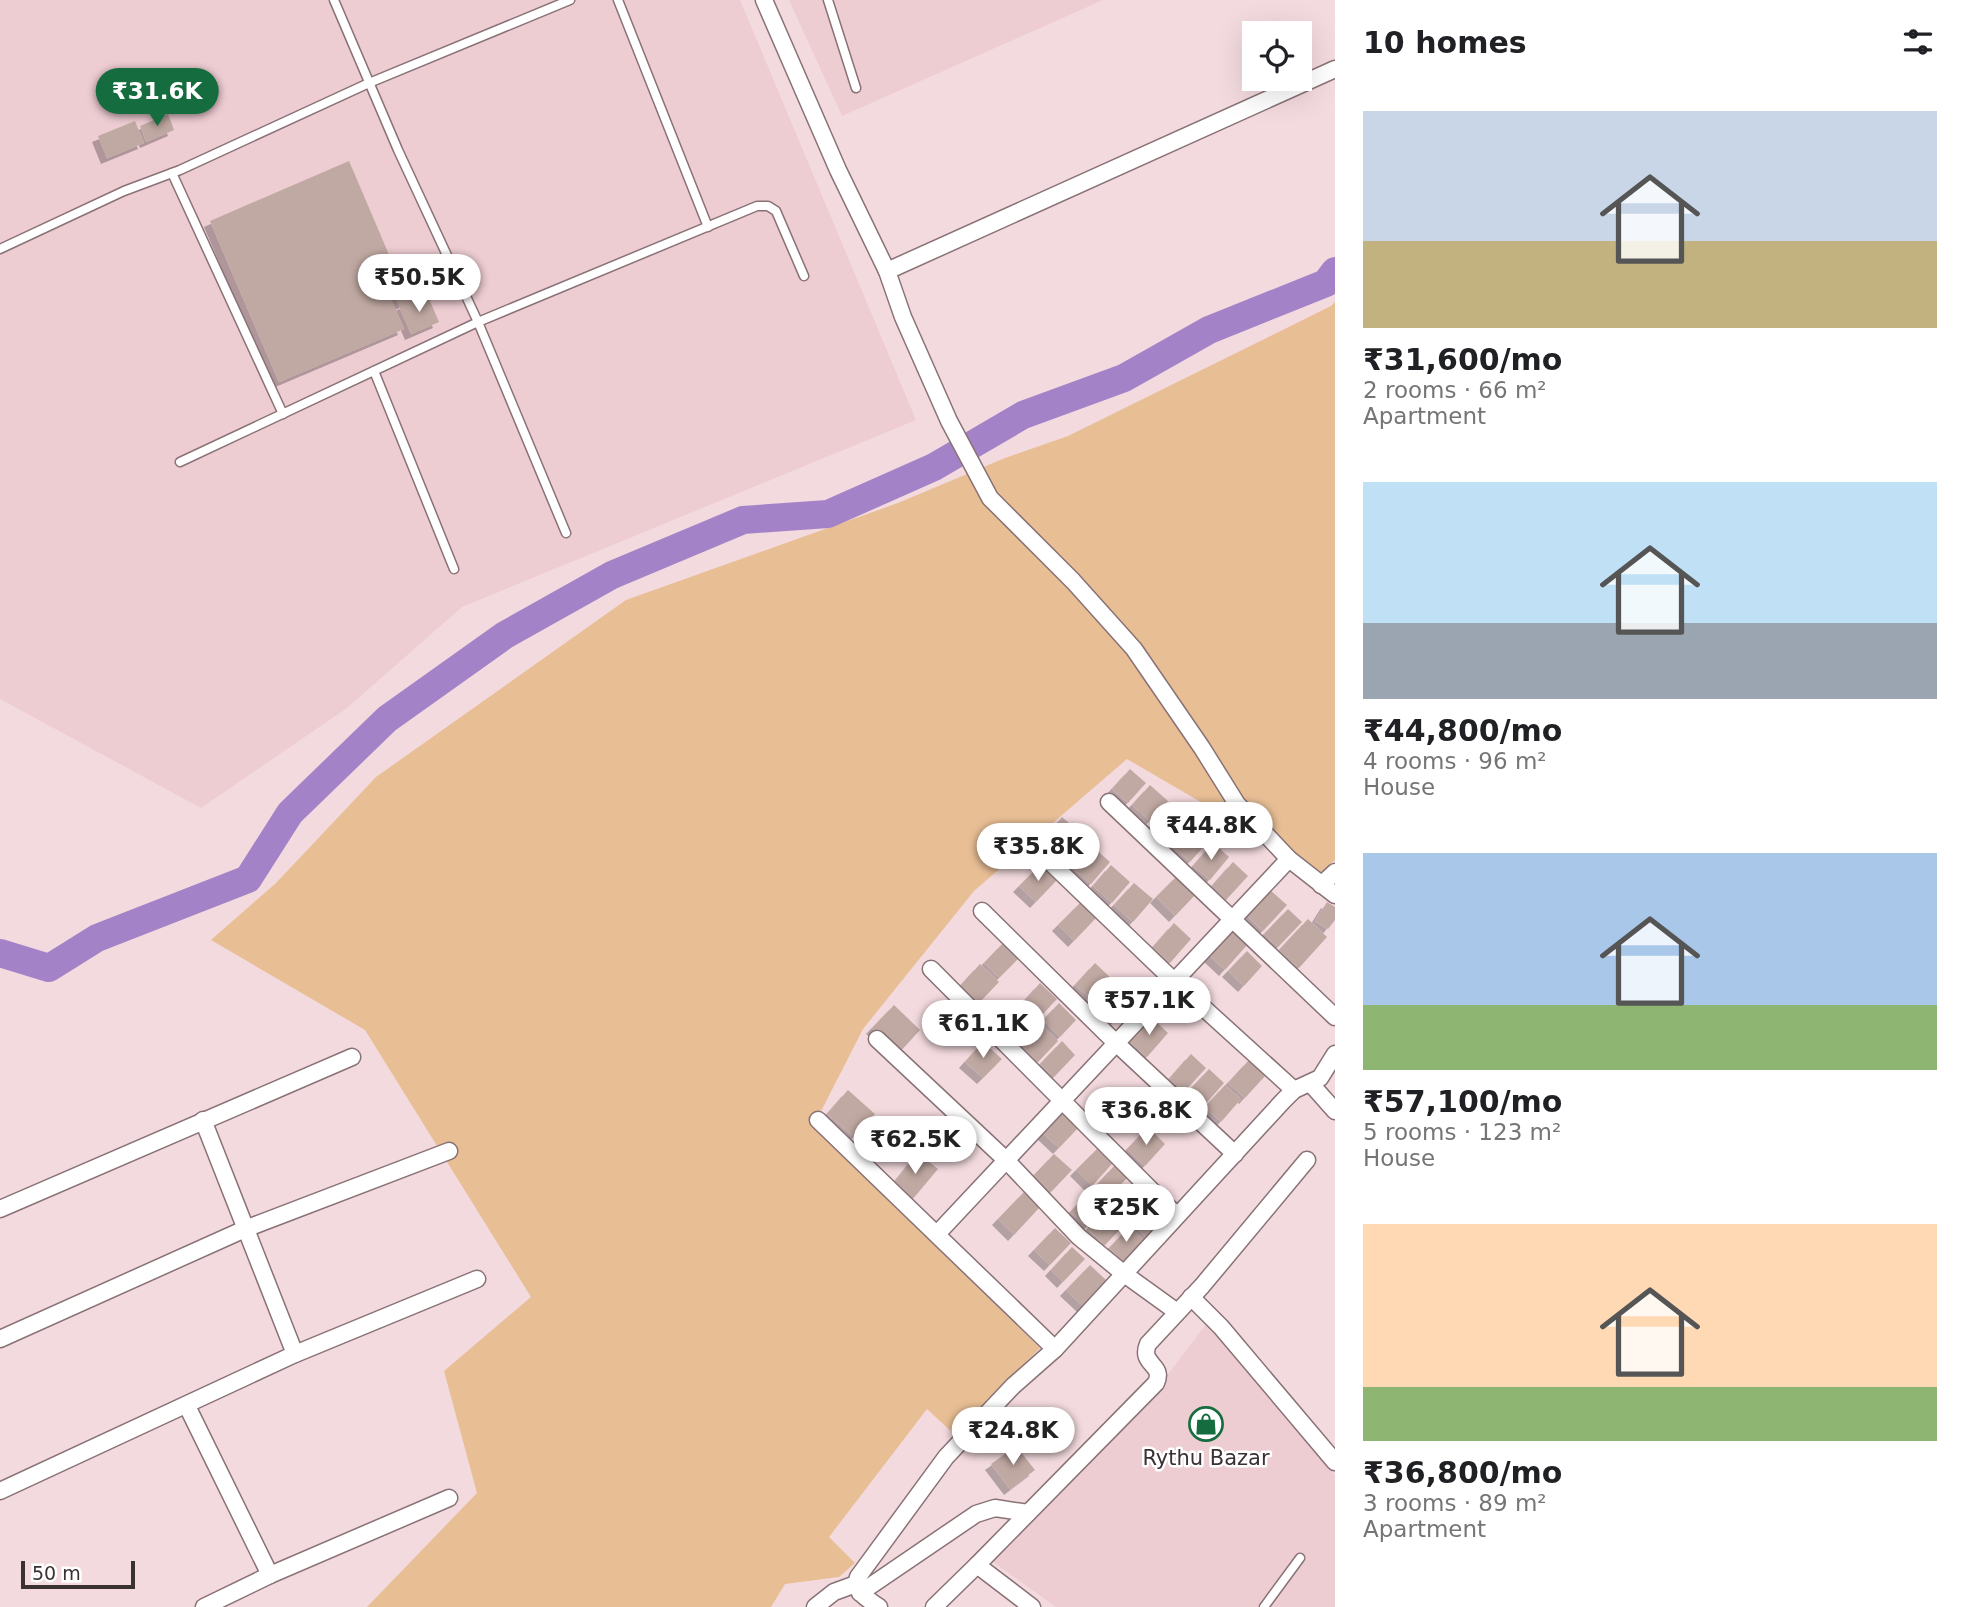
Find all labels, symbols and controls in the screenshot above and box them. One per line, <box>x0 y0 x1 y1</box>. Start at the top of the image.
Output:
map controls <box>1242 21 1312 91</box>
button: locate <box>1242 21 1312 91</box>
icon: filters <box>1899 23 1937 61</box>
text: 10 homes <box>1363 25 1527 60</box>
pin: ₹31.6K <box>100 68 214 128</box>
text: ₹31.6K <box>112 78 202 104</box>
icon: home <box>1587 156 1713 282</box>
pin: ₹50.5K <box>362 254 476 314</box>
text: ₹50.5K <box>374 264 464 290</box>
text: ₹31,600/mo <box>1363 342 1562 377</box>
text: 2 rooms · 66 m² <box>1363 377 1547 403</box>
text: Apartment <box>1363 403 1486 429</box>
icon: home <box>1587 527 1713 653</box>
text: ₹44,800/mo <box>1363 713 1562 748</box>
text: 4 rooms · 96 m² <box>1363 748 1547 774</box>
text: House <box>1363 774 1435 800</box>
pin: ₹44.8K <box>1154 802 1268 862</box>
text: ₹44.8K <box>1166 812 1256 838</box>
pin: ₹35.8K <box>981 824 1095 883</box>
text: ₹35.8K <box>993 833 1083 859</box>
icon: home <box>1587 898 1713 1024</box>
pin: ₹57.1K <box>1092 978 1206 1037</box>
text: ₹57.1K <box>1104 987 1194 1013</box>
pin: ₹61.1K <box>926 1000 1040 1060</box>
text: ₹61.1K <box>938 1010 1028 1036</box>
text: ₹57,100/mo <box>1363 1084 1562 1119</box>
pin: ₹36.8K <box>1089 1088 1203 1147</box>
text: ₹36.8K <box>1101 1097 1191 1123</box>
pin: ₹62.5K <box>858 1116 972 1176</box>
text: 5 rooms · 123 m² <box>1363 1119 1561 1145</box>
text: ₹62.5K <box>870 1126 960 1152</box>
text: House <box>1363 1145 1435 1171</box>
pin: ₹25K <box>1085 1184 1167 1244</box>
text: ₹25K <box>1093 1194 1159 1220</box>
icon: home <box>1587 1269 1713 1395</box>
shop icon: Rythu Bazar <box>1187 1405 1225 1443</box>
pin: ₹24.8K <box>956 1408 1070 1467</box>
text: ₹24.8K <box>968 1417 1058 1443</box>
place label: Rythu Bazar <box>1142 1446 1270 1470</box>
text: ₹36,800/mo <box>1363 1455 1562 1490</box>
text: 3 rooms · 89 m² <box>1363 1490 1547 1516</box>
text: Apartment <box>1363 1516 1486 1542</box>
scale bar <box>21 1558 135 1590</box>
text: 50 m <box>32 1562 81 1584</box>

